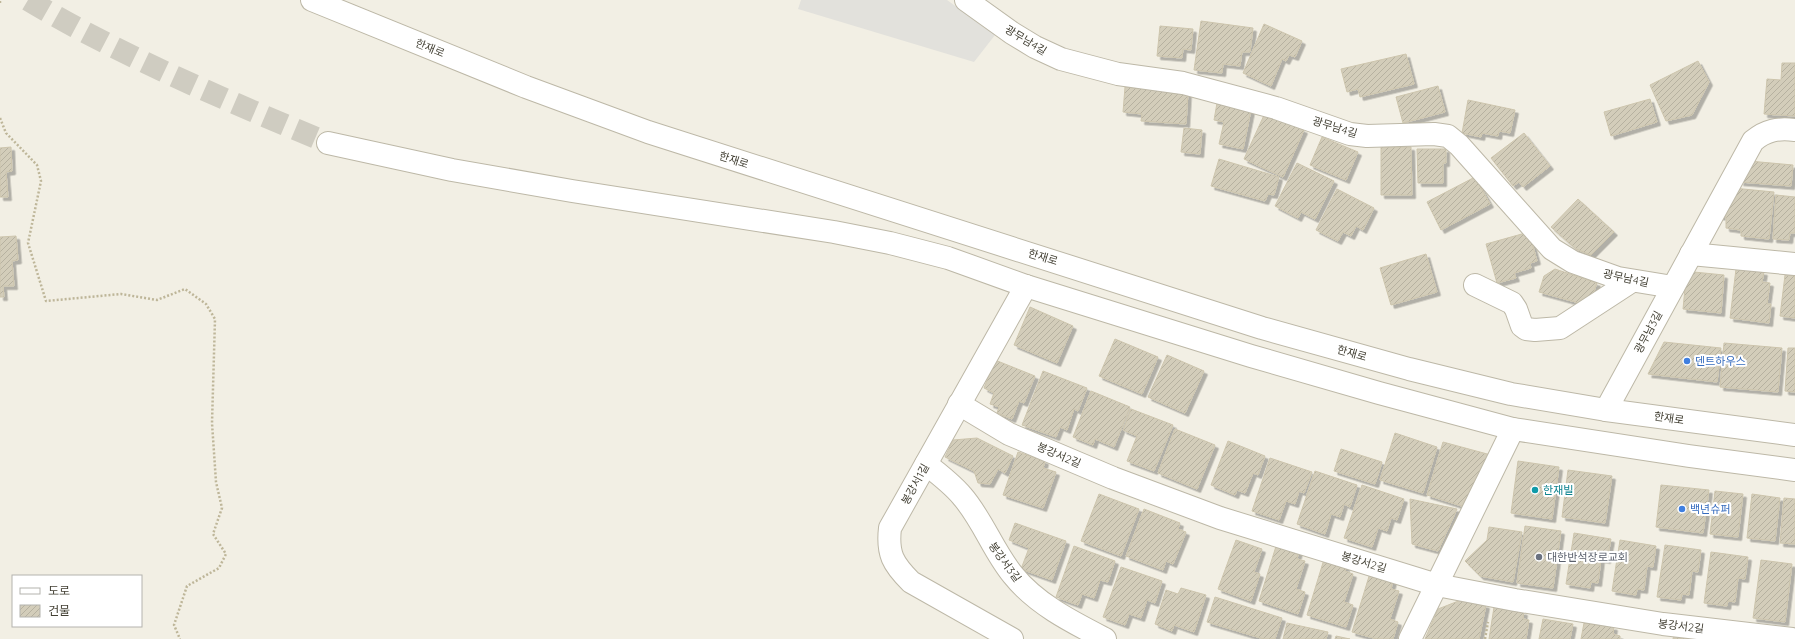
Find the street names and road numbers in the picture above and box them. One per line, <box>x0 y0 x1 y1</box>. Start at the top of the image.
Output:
street label: 광무남4길 <box>1003 22 1049 58</box>
street label: 한재로 <box>413 36 447 60</box>
street label: 광무남4길 <box>1311 114 1359 140</box>
street label: 한재로 <box>717 149 751 171</box>
street label: 한재로 <box>1026 246 1060 268</box>
street label: 광무남4길 <box>1602 266 1650 290</box>
street label: 광무남3길 <box>1631 308 1665 356</box>
street label: 한재로 <box>1335 342 1369 364</box>
street label: 한재로 <box>1653 409 1685 427</box>
street label: 봉강서2길 <box>1035 439 1083 471</box>
street label: 봉강서1길 <box>898 461 932 507</box>
street label: 봉강서3길 <box>986 539 1024 585</box>
street label: 봉강서2길 <box>1340 548 1388 576</box>
street label: 봉강서2길 <box>1657 616 1705 636</box>

